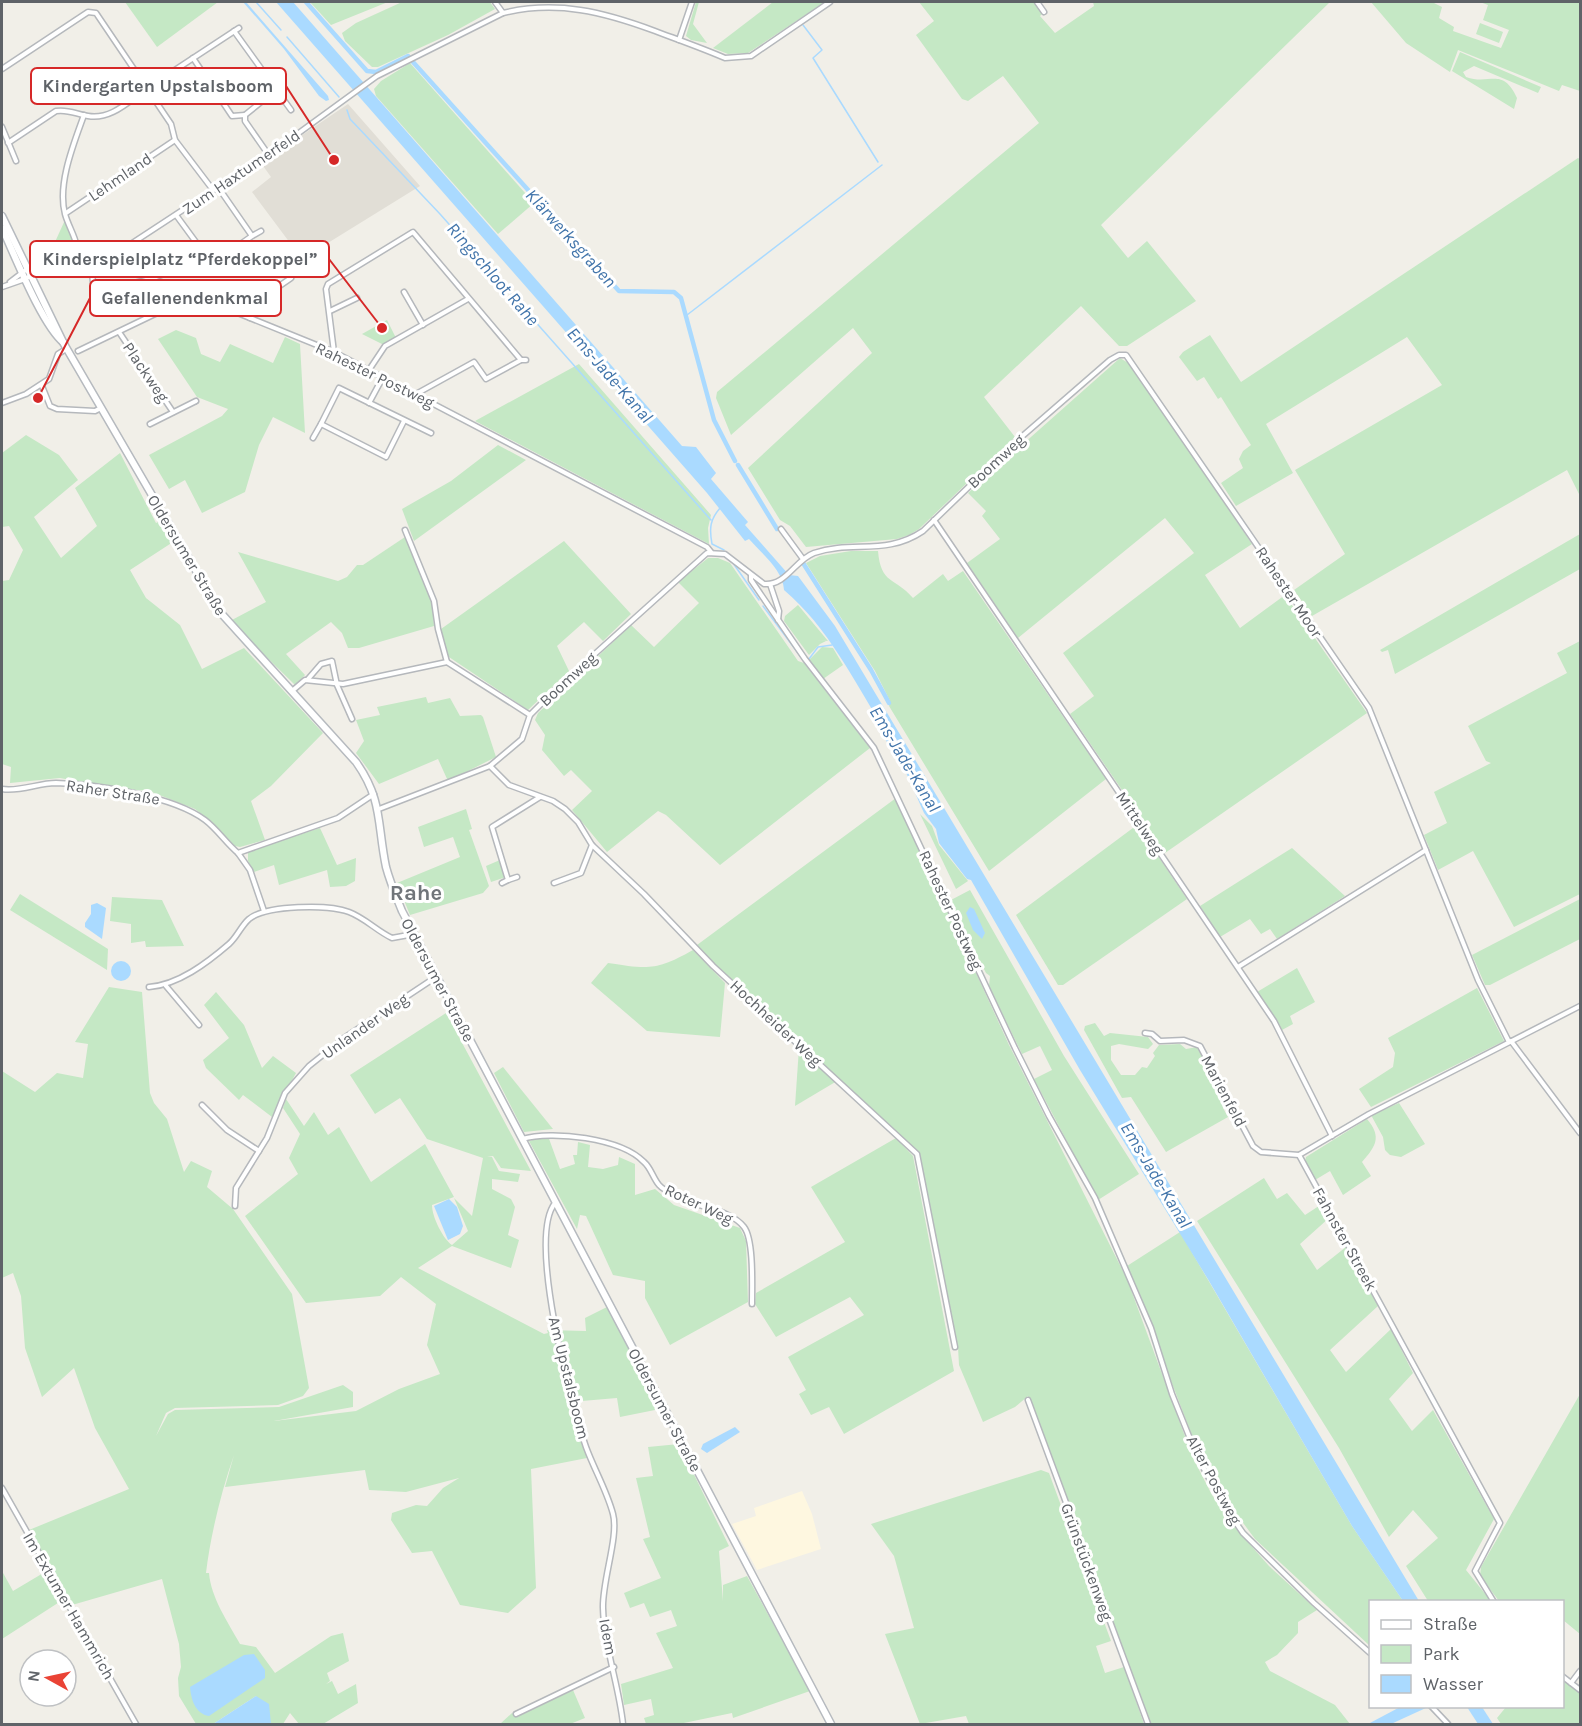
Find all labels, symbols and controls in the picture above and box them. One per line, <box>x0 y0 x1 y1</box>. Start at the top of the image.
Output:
callout: Kindergarten Upstalsboom <box>31 68 286 104</box>
text: Kindergarten Upstalsboom <box>43 75 273 97</box>
street label: Zum Haxtumerfeld <box>179 126 303 218</box>
street label: Lehmland <box>85 149 155 205</box>
water label: Klärwerksgraben <box>521 184 621 292</box>
water label: Ringschloot Rahe <box>442 218 544 330</box>
callout: Kinderspielplatz “Pferdekoppel” <box>30 241 329 277</box>
text: Kinderspielplatz “Pferdekoppel” <box>42 248 318 270</box>
callout: Gefallenendenkmal <box>90 280 281 316</box>
text: Gefallenendenkmal <box>102 287 268 309</box>
water label: Ems-Jade-Kanal <box>562 323 658 428</box>
street label: Plackweg <box>119 338 173 406</box>
street label: Rahester Postweg <box>313 338 437 412</box>
street label: Boomweg <box>963 430 1029 492</box>
street label: Oldersumer Straße <box>143 491 231 619</box>
street label: Rahester Moor <box>1252 543 1327 641</box>
street label: Boomweg <box>535 648 601 710</box>
water label: Ems-Jade-Kanal <box>865 702 946 816</box>
street label: Raher Straße <box>65 775 161 809</box>
street label: Mittelweg <box>1112 788 1168 858</box>
street label: Rahester Postweg <box>915 847 987 973</box>
district label: Rahe <box>390 880 442 906</box>
street label: Oldersumer Straße <box>397 915 479 1045</box>
street label: Hochheider Weg <box>726 976 826 1070</box>
street label: Unlander Weg <box>318 989 412 1063</box>
street label: Marienfeld <box>1197 1052 1251 1130</box>
water label: Ems-Jade-Kanal <box>1116 1118 1197 1232</box>
street label: Roter Weg <box>662 1180 736 1228</box>
street label: Fahnster Streek <box>1309 1184 1381 1294</box>
street label: Am Upstalsboom <box>545 1315 593 1441</box>
street label: Oldersumer Straße <box>624 1345 706 1475</box>
street label: Alter Postweg <box>1183 1432 1245 1528</box>
street label: Grünstückenweg <box>1057 1501 1117 1623</box>
street label: Im Extumer Hammrich <box>19 1529 119 1683</box>
legend <box>1369 1600 1564 1708</box>
text: Straße <box>1423 1613 1477 1635</box>
street label: Idem <box>595 1617 621 1657</box>
text: Park <box>1423 1643 1460 1665</box>
north arrow <box>18 1648 78 1708</box>
text: N <box>23 1669 44 1683</box>
text: Wasser <box>1423 1673 1484 1695</box>

